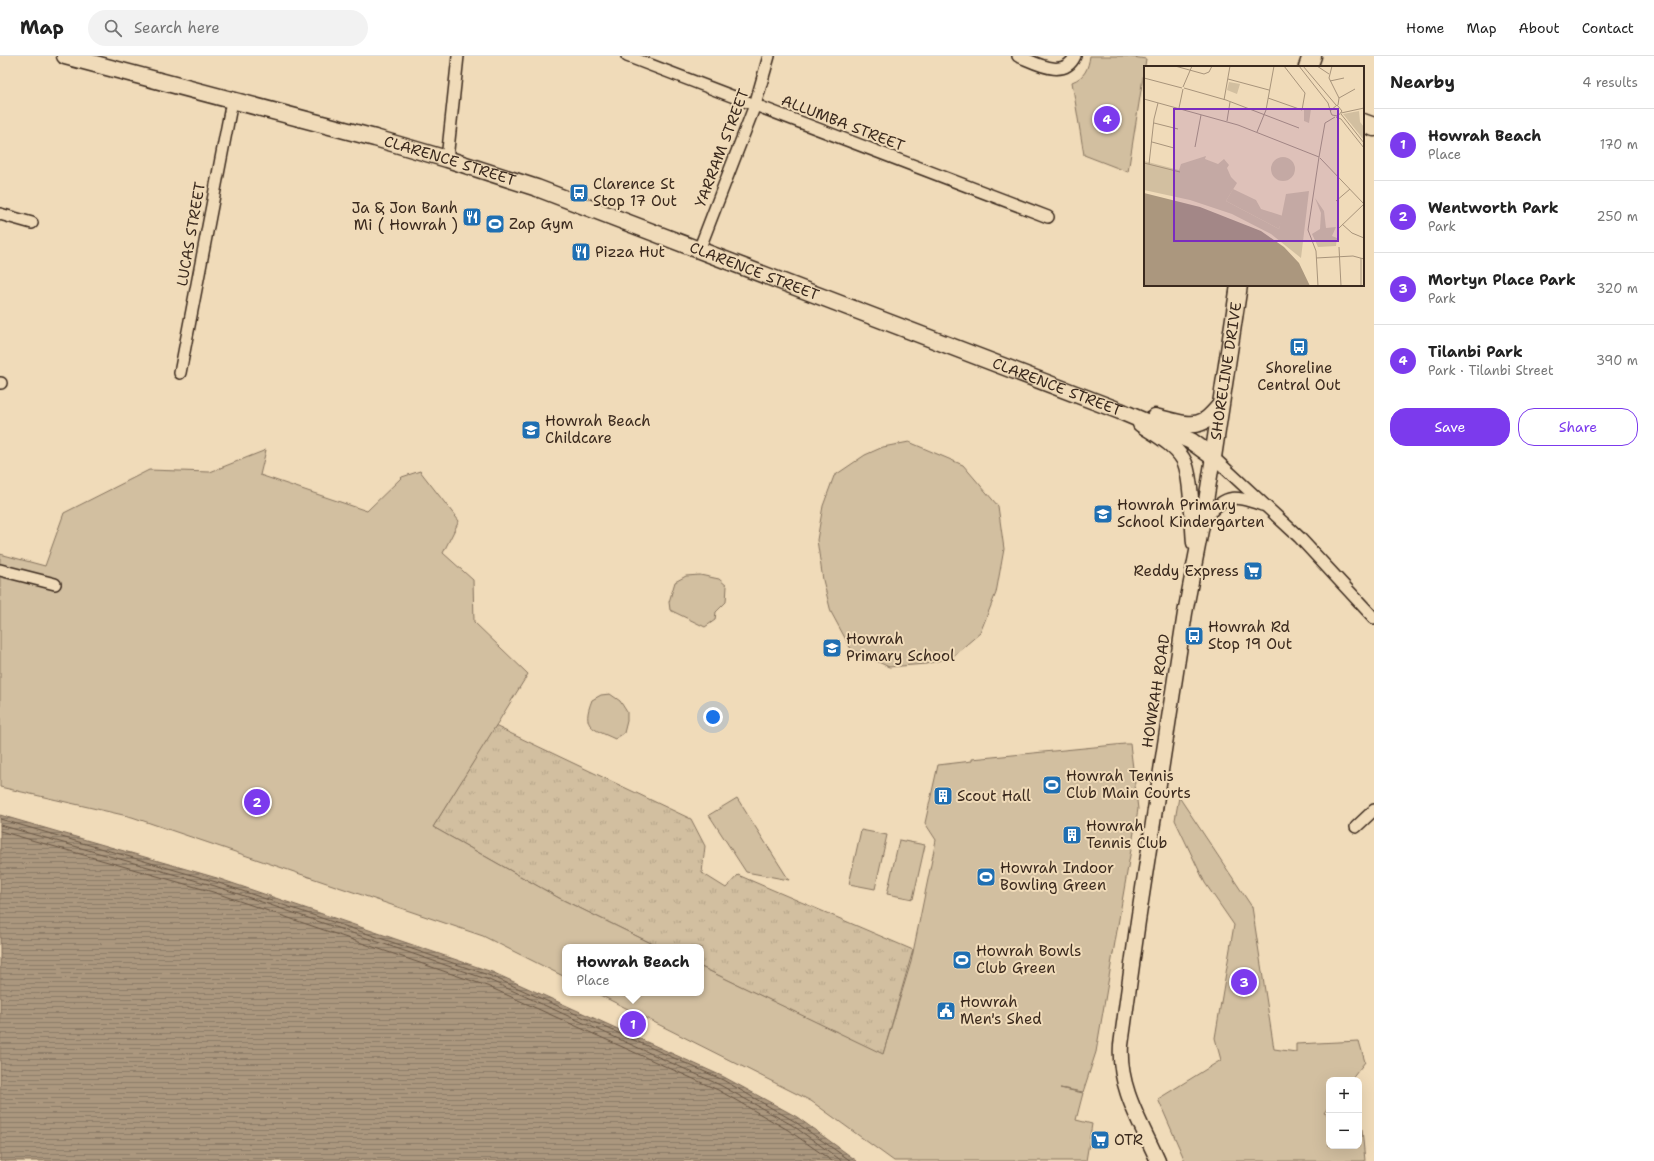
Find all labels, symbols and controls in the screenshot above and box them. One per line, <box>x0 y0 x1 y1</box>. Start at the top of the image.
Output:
search box <box>88 10 368 46</box>
text: Map <box>20 15 64 40</box>
icon: search <box>102 17 124 39</box>
text: Search here <box>134 18 220 38</box>
text: Home <box>1406 19 1445 37</box>
text: Map <box>1467 19 1497 37</box>
text: About <box>1519 19 1560 37</box>
text: Contact <box>1582 19 1634 37</box>
inset map <box>1144 66 1364 286</box>
text: Nearby <box>1390 71 1455 93</box>
text: 4 results <box>1582 74 1638 91</box>
street label: YARRAM STREET <box>690 86 754 210</box>
street label: ALLUMBA STREET <box>779 90 907 156</box>
pin: 4 <box>1094 104 1120 134</box>
text: Howrah Beach <box>1428 126 1541 146</box>
street label: CLARENCE STREET <box>382 131 519 191</box>
text: 1 <box>1400 136 1406 153</box>
text: 170 m <box>1600 136 1638 153</box>
text: Place <box>1428 146 1461 163</box>
place label: Clarence St Stop 17 Out <box>593 174 677 211</box>
street label: LUCAS STREET <box>172 180 210 288</box>
bus stop icon: Clarence St Stop 17 Out <box>568 182 590 204</box>
place label: Ja & Jon Banh Mi ( Howrah ) <box>351 198 458 235</box>
text: Wentworth Park <box>1428 198 1559 218</box>
restaurant icon: Ja & Jon Banh Mi ( Howrah ) <box>461 206 483 228</box>
text: 2 <box>1398 208 1408 225</box>
text: 250 m <box>1597 208 1638 225</box>
sports icon: Zap Gym <box>484 213 506 235</box>
place label: Zap Gym <box>509 214 574 234</box>
text: Park <box>1428 218 1456 235</box>
street label: CLARENCE STREET <box>687 237 822 305</box>
restaurant icon: Pizza Hut <box>570 241 592 263</box>
place label: Pizza Hut <box>595 242 665 262</box>
text: Mortyn Place Park <box>1428 270 1576 290</box>
text: 3 <box>1398 280 1408 297</box>
text: 320 m <box>1596 280 1638 297</box>
text: Park <box>1428 290 1456 307</box>
street label: SHORELINE DRIVE <box>1206 301 1246 441</box>
bus stop icon: Shoreline Central Out <box>1288 336 1310 358</box>
text: Tilanbi Park <box>1428 342 1523 362</box>
text: 4 <box>1398 352 1408 369</box>
text: 390 m <box>1596 352 1638 369</box>
street label: CLARENCE STREET <box>989 353 1125 421</box>
place label: Shoreline Central Out <box>1257 358 1341 395</box>
text: Park · Tilanbi Street <box>1428 362 1554 379</box>
button: Save <box>1390 408 1510 446</box>
button: Share <box>1518 408 1638 446</box>
place label: Howrah Beach Childcare <box>545 411 651 448</box>
school or university icon: Howrah Beach Childcare <box>520 419 542 441</box>
place label: Howrah Primary School Kindergarten <box>1117 495 1265 532</box>
school or university icon: Howrah Primary School Kindergarten <box>1092 503 1114 525</box>
supermarket icon: Reddy Express <box>1242 560 1264 582</box>
place label: Reddy Express <box>1134 561 1239 581</box>
place label: Howrah Rd Stop 19 Out <box>1208 617 1292 654</box>
bus stop icon: Howrah Rd Stop 19 Out <box>1183 625 1205 647</box>
place label: Howrah Primary School <box>846 629 955 666</box>
street label: HOWRAH ROAD <box>1137 633 1175 749</box>
school or university icon: Howrah Primary School <box>821 637 843 659</box>
your location <box>703 707 723 727</box>
place label: Howrah Tennis Club Main Courts <box>1066 766 1191 803</box>
sports icon: Howrah Tennis Club Main Courts <box>1041 774 1063 796</box>
building icon: Scout Hall <box>932 785 954 807</box>
place label: Scout Hall <box>957 786 1031 806</box>
pin: 2 <box>244 787 270 817</box>
place label: Howrah Tennis Club <box>1086 816 1167 853</box>
building icon: Howrah Tennis Club <box>1061 824 1083 846</box>
place label: Howrah Indoor Bowling Green <box>1000 858 1114 895</box>
sports icon: Howrah Indoor Bowling Green <box>975 866 997 888</box>
place label: Howrah Bowls Club Green <box>976 941 1081 978</box>
popup <box>562 944 704 996</box>
sports icon: Howrah Bowls Club Green <box>951 949 973 971</box>
text: Howrah Beach <box>576 952 690 972</box>
pin: 3 <box>1231 967 1257 997</box>
text: Place <box>576 972 610 989</box>
place label: Howrah Men's Shed <box>960 992 1042 1029</box>
public building icon: Howrah Men's Shed <box>935 1000 957 1022</box>
pin: 1 <box>620 1009 646 1039</box>
map controls <box>1326 1077 1362 1149</box>
button: + <box>1326 1077 1362 1113</box>
button: − <box>1326 1113 1362 1149</box>
supermarket icon: OTR <box>1089 1129 1111 1151</box>
place label: OTR <box>1114 1130 1143 1150</box>

